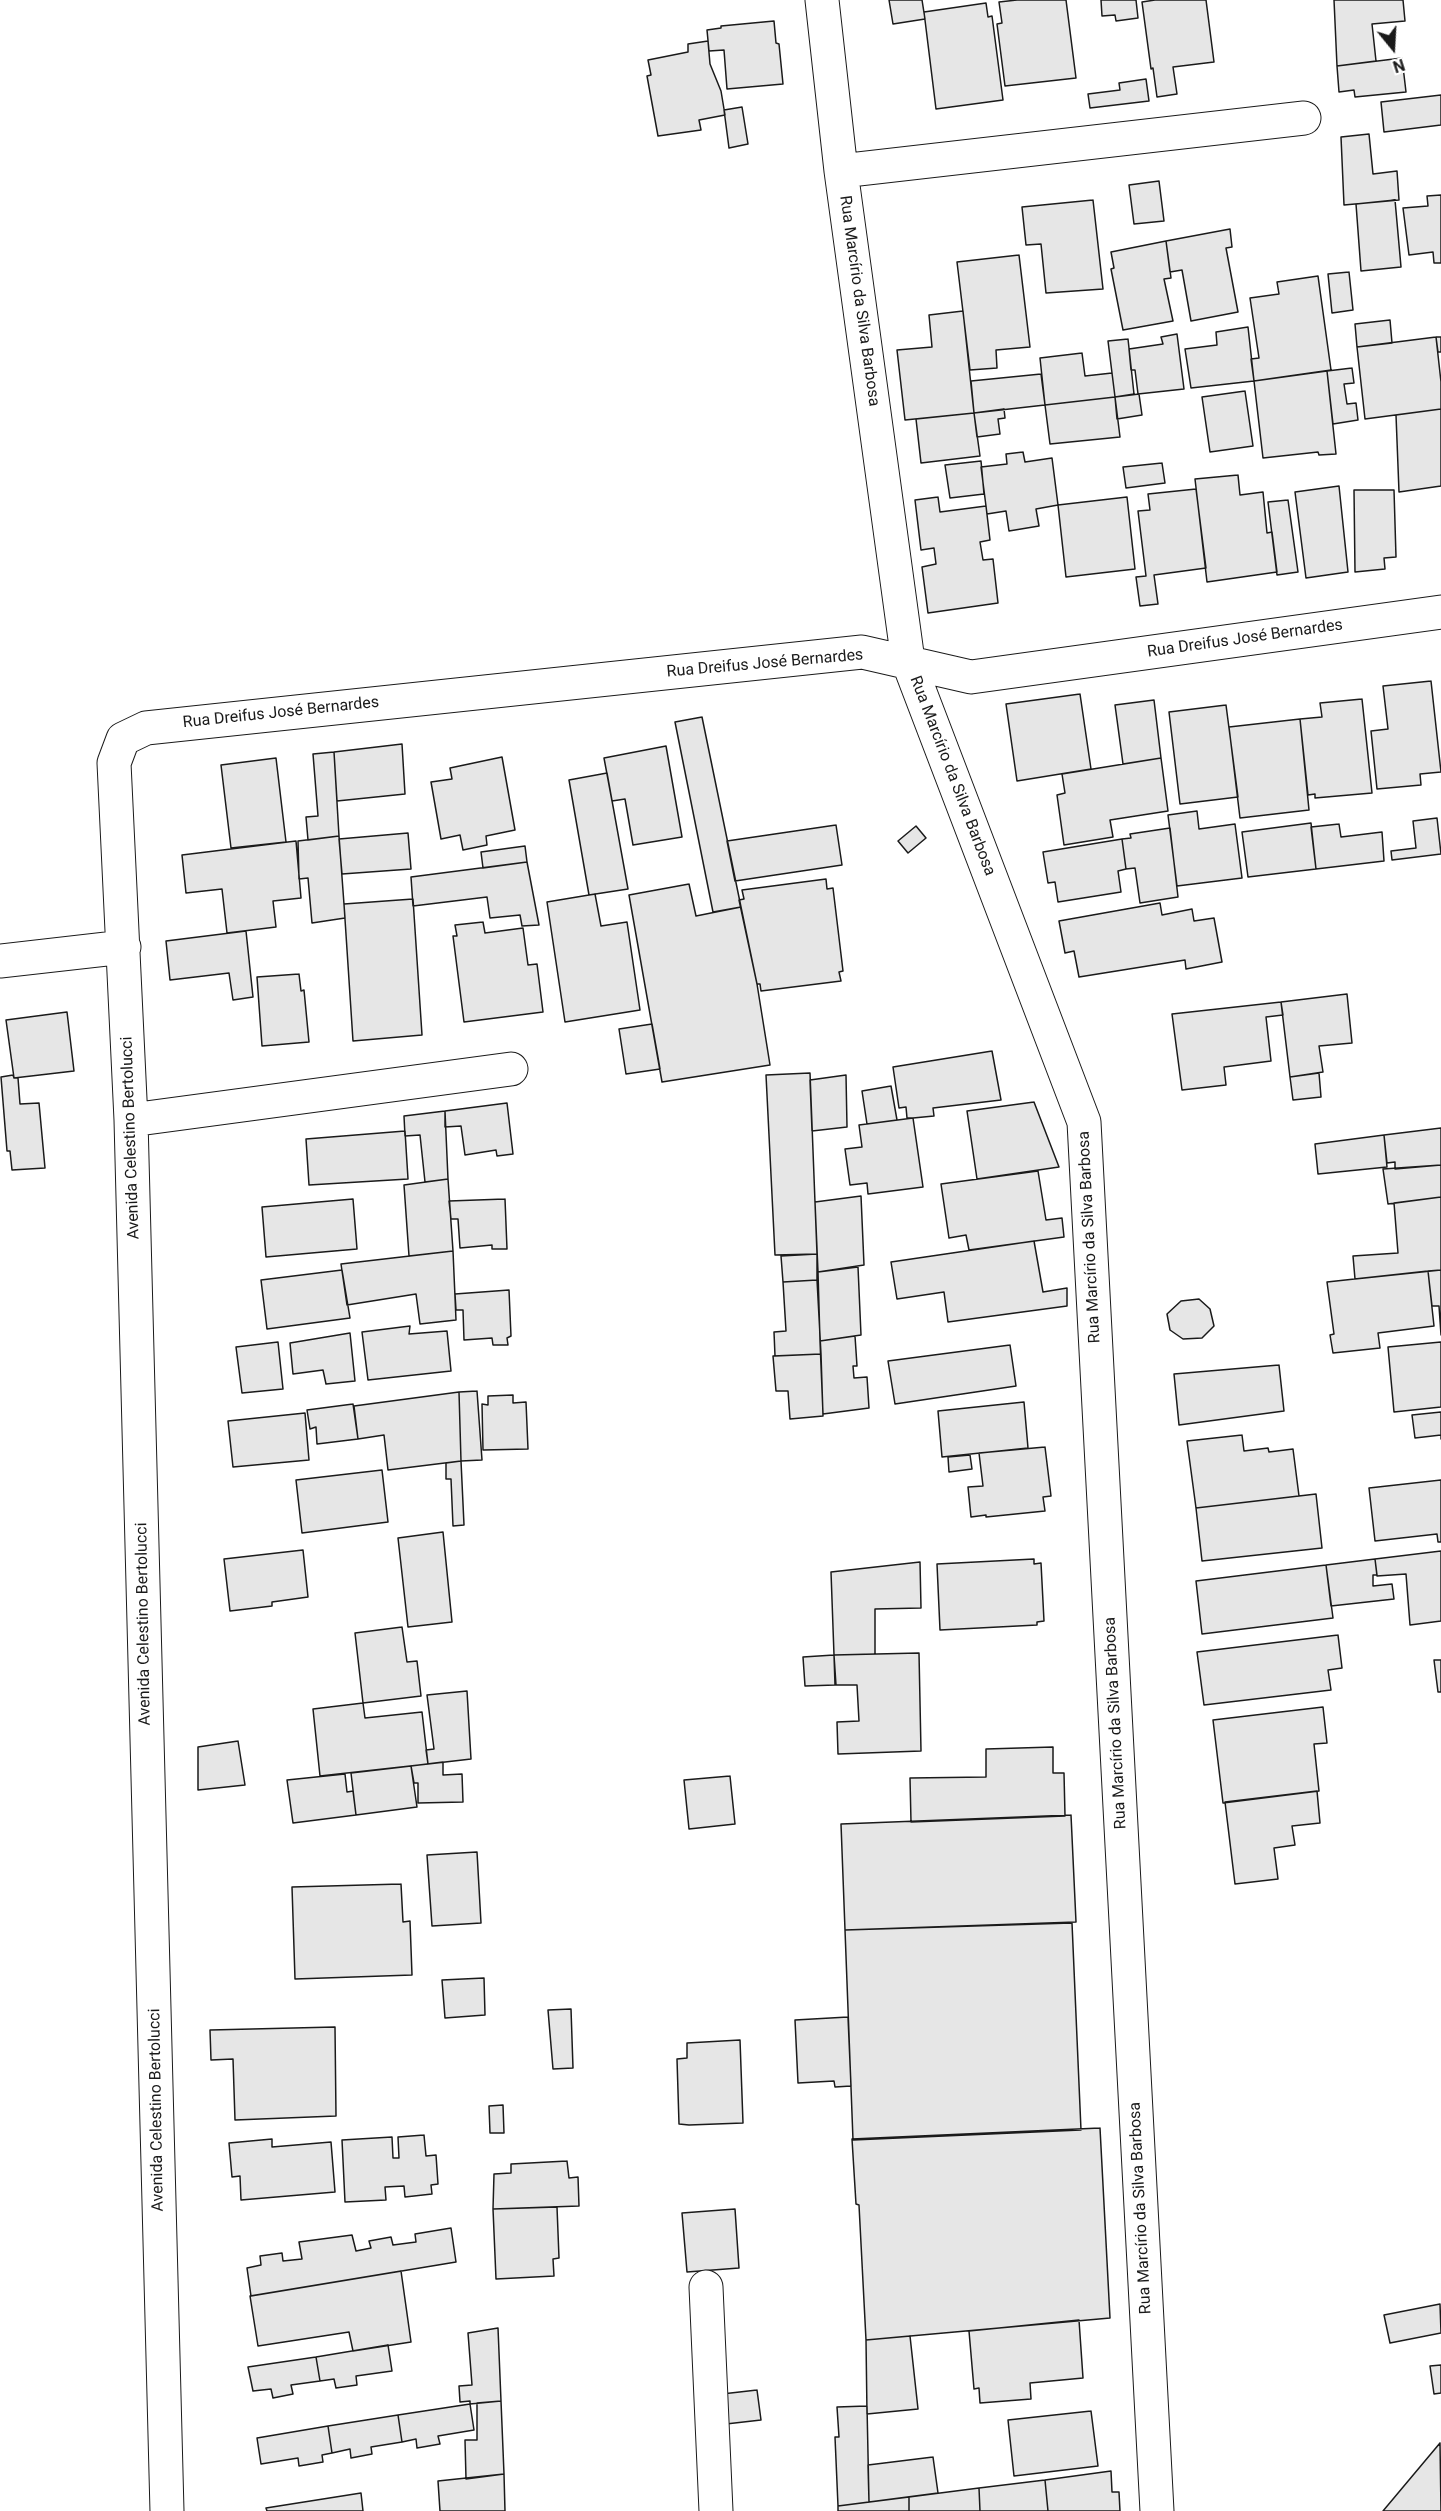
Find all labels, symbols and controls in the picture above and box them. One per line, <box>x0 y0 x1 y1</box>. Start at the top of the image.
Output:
north arrow <box>1363 18 1423 78</box>
text: N <box>1390 55 1407 76</box>
street label: Rua Marcírio da Silva Barbosa <box>835 194 883 408</box>
street label: Rua Dreifus José Bernardes <box>1146 616 1344 662</box>
street label: Rua Dreifus José Bernardes <box>666 646 864 682</box>
street label: Rua Marcírio da Silva Barbosa <box>905 673 999 879</box>
street label: Rua Dreifus José Bernardes <box>182 693 380 733</box>
street label: Avenida Celestino Bertolucci <box>118 1036 144 1240</box>
street label: Rua Marcírio da Silva Barbosa <box>1075 1130 1105 1344</box>
street label: Avenida Celestino Bertolucci <box>133 1522 155 1726</box>
street label: Rua Marcírio da Silva Barbosa <box>1101 1616 1131 1830</box>
street label: Avenida Celestino Bertolucci <box>146 2008 168 2212</box>
street label: Rua Marcírio da Silva Barbosa <box>1126 2101 1156 2315</box>

